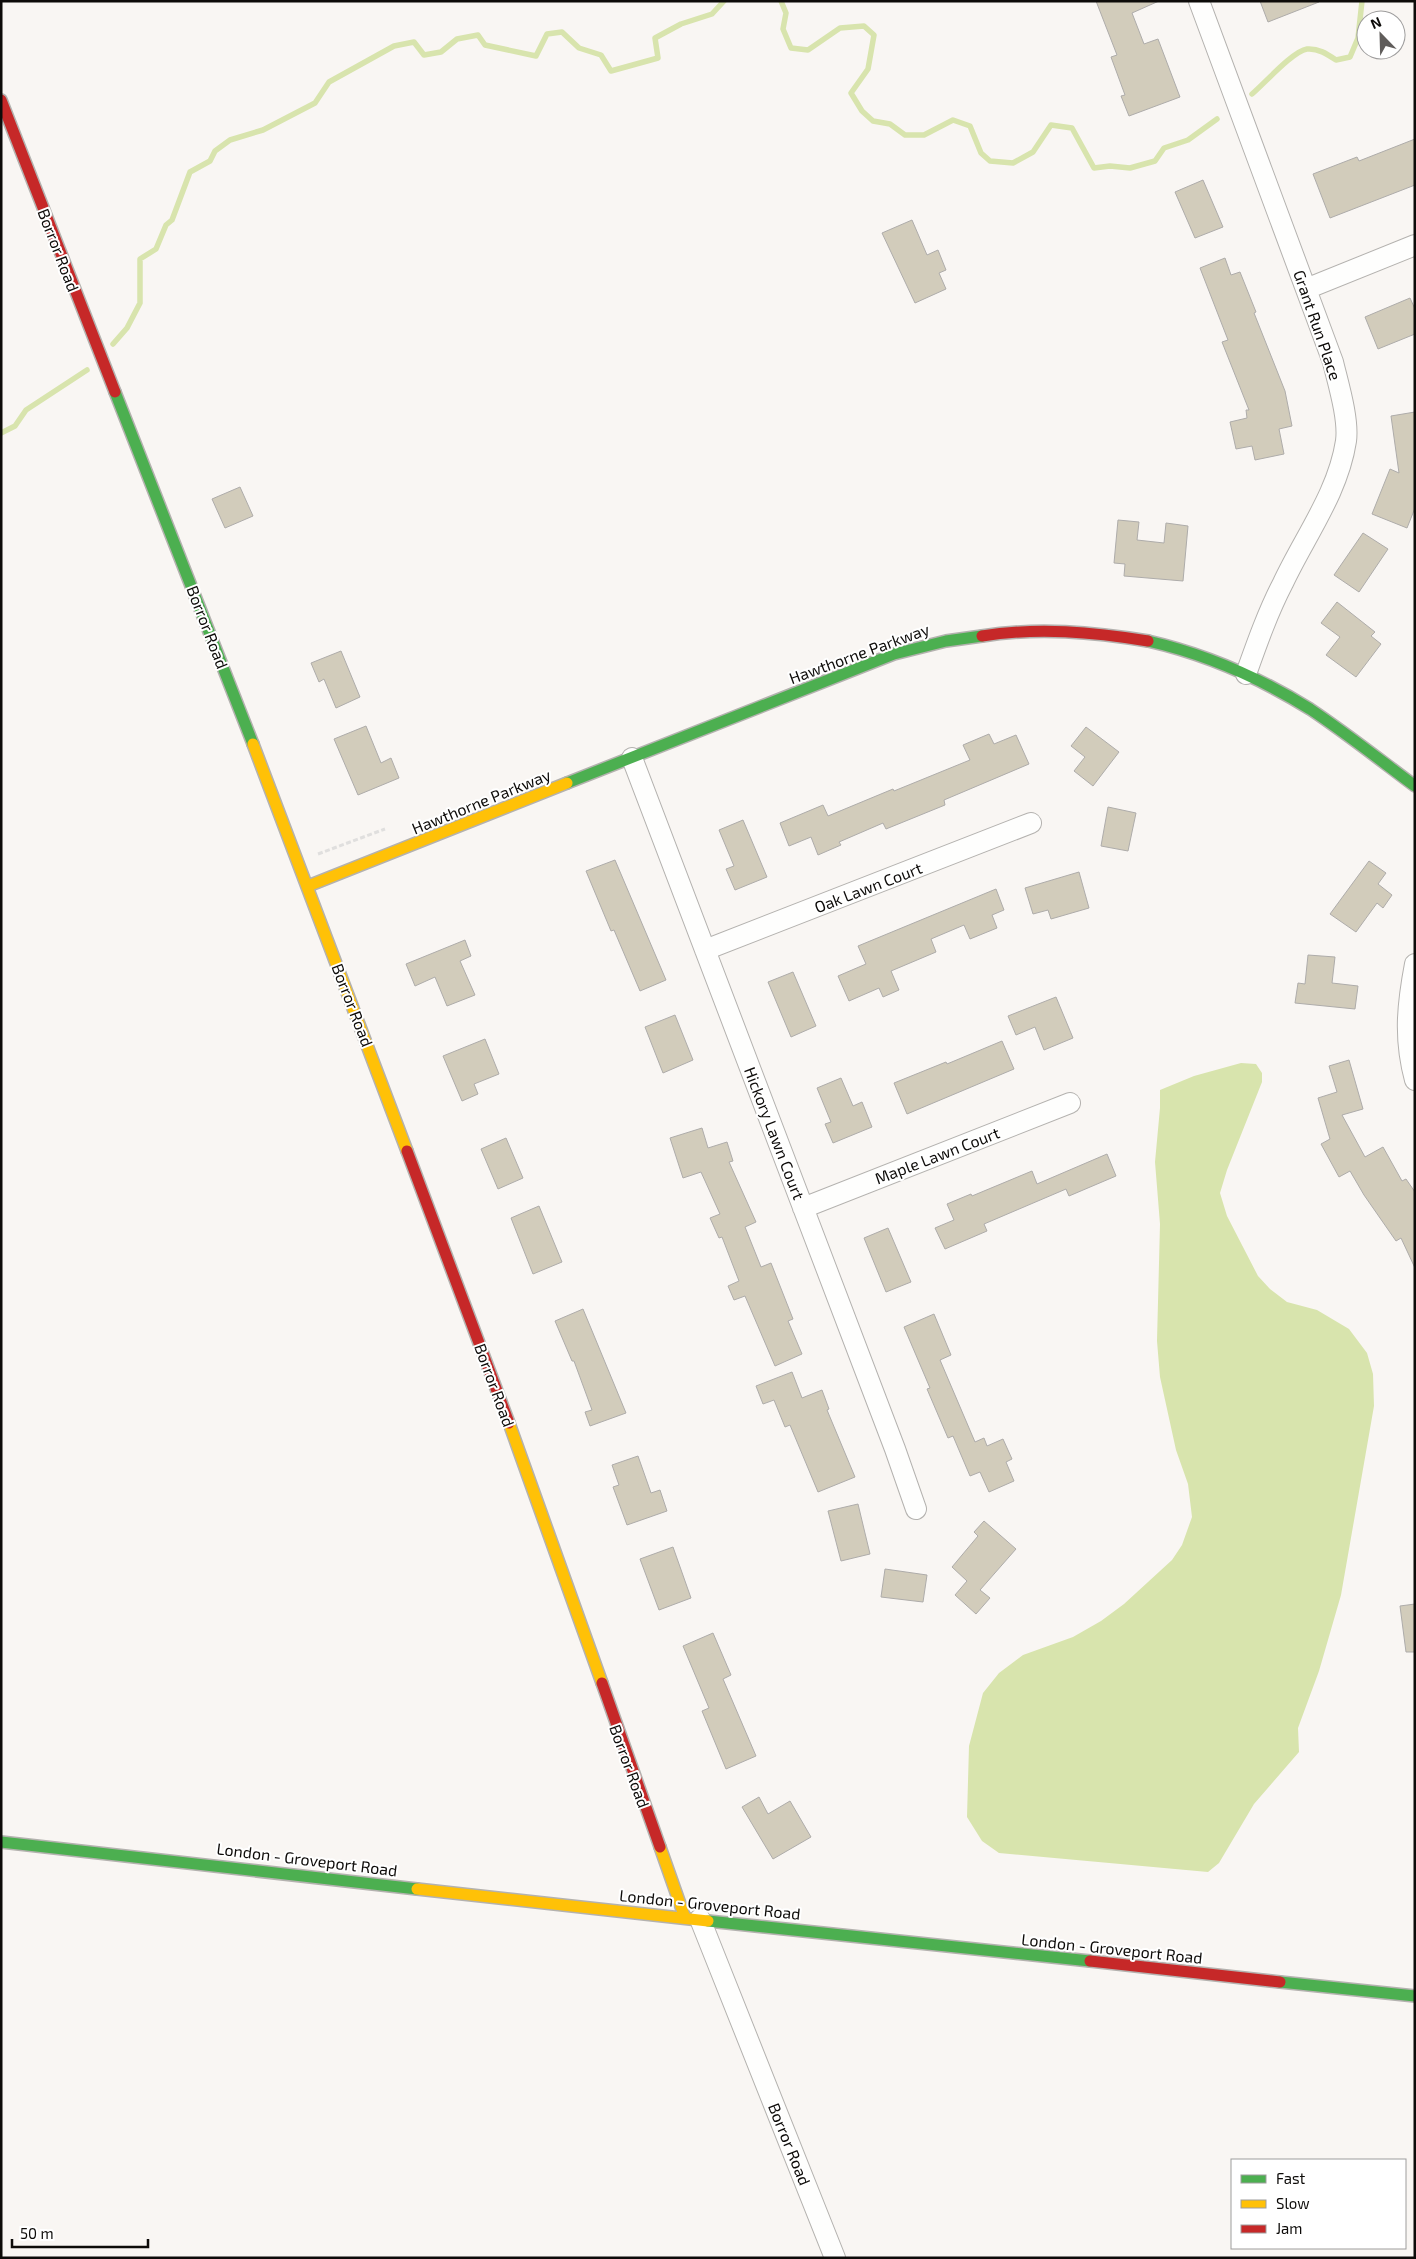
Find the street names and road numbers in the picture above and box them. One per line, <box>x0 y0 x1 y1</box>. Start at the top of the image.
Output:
street label: Borror Road <box>35 206 83 294</box>
street label: Grant Run Place <box>1290 267 1346 383</box>
street label: Borror Road <box>184 583 232 671</box>
street label: Hawthorne Parkway <box>786 619 932 687</box>
street label: Hawthorne Parkway <box>409 764 554 838</box>
street label: Oak Lawn Court <box>811 858 925 916</box>
street label: Borror Road <box>329 961 377 1049</box>
street label: Hickory Lawn Court <box>741 1064 809 1202</box>
street label: Maple Lawn Court <box>872 1122 1002 1188</box>
street label: Borror Road <box>471 1341 519 1429</box>
street label: Borror Road <box>606 1722 654 1810</box>
street label: London - Groveport Road <box>216 1838 398 1880</box>
street label: London - Groveport Road <box>619 1885 801 1923</box>
street label: London - Groveport Road <box>1021 1929 1203 1967</box>
street label: Borror Road <box>765 2100 815 2188</box>

